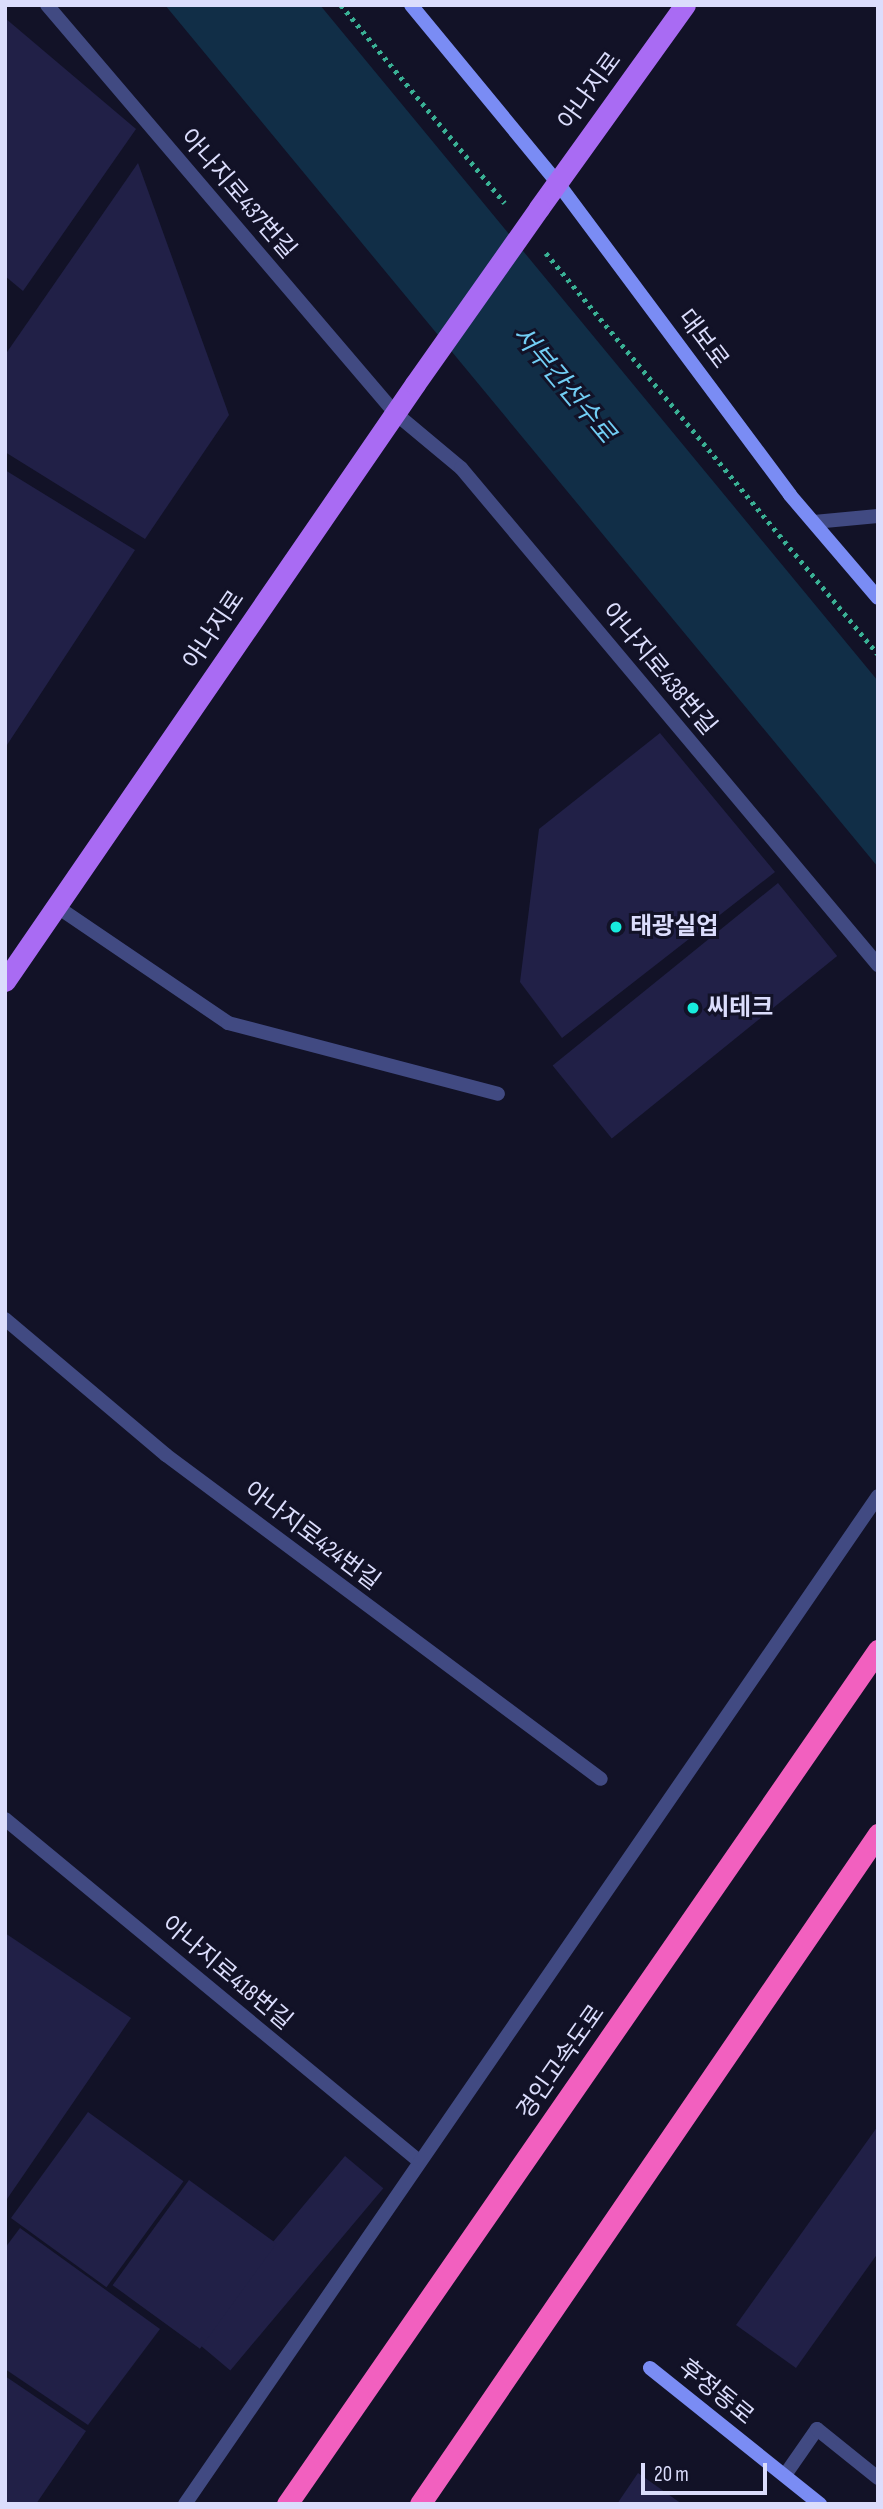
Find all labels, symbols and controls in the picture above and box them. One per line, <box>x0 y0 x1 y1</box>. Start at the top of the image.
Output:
street label: 아나지로 <box>552 47 628 135</box>
street label: 아나지로437번길 <box>174 123 302 265</box>
street label: 대보로 <box>672 304 734 374</box>
water label: 서부간선수로 <box>505 320 621 450</box>
street label: 아나지로 <box>177 585 251 675</box>
street label: 아나지로438번길 <box>596 597 722 741</box>
place label: 태광실업 <box>630 913 718 941</box>
marker: 태광실업 <box>608 919 624 935</box>
place label: 씨테크 <box>707 994 773 1022</box>
marker: 씨테크 <box>685 1000 701 1016</box>
street label: 아나지로424번길 <box>238 1476 386 1596</box>
street label: 아나지로418번길 <box>156 1910 298 2036</box>
street label: 경인고속도로 <box>511 1999 611 2125</box>
street label: 후정동로 <box>673 2353 759 2431</box>
scale bar <box>645 2450 771 2494</box>
text: 20 m <box>654 2462 689 2487</box>

